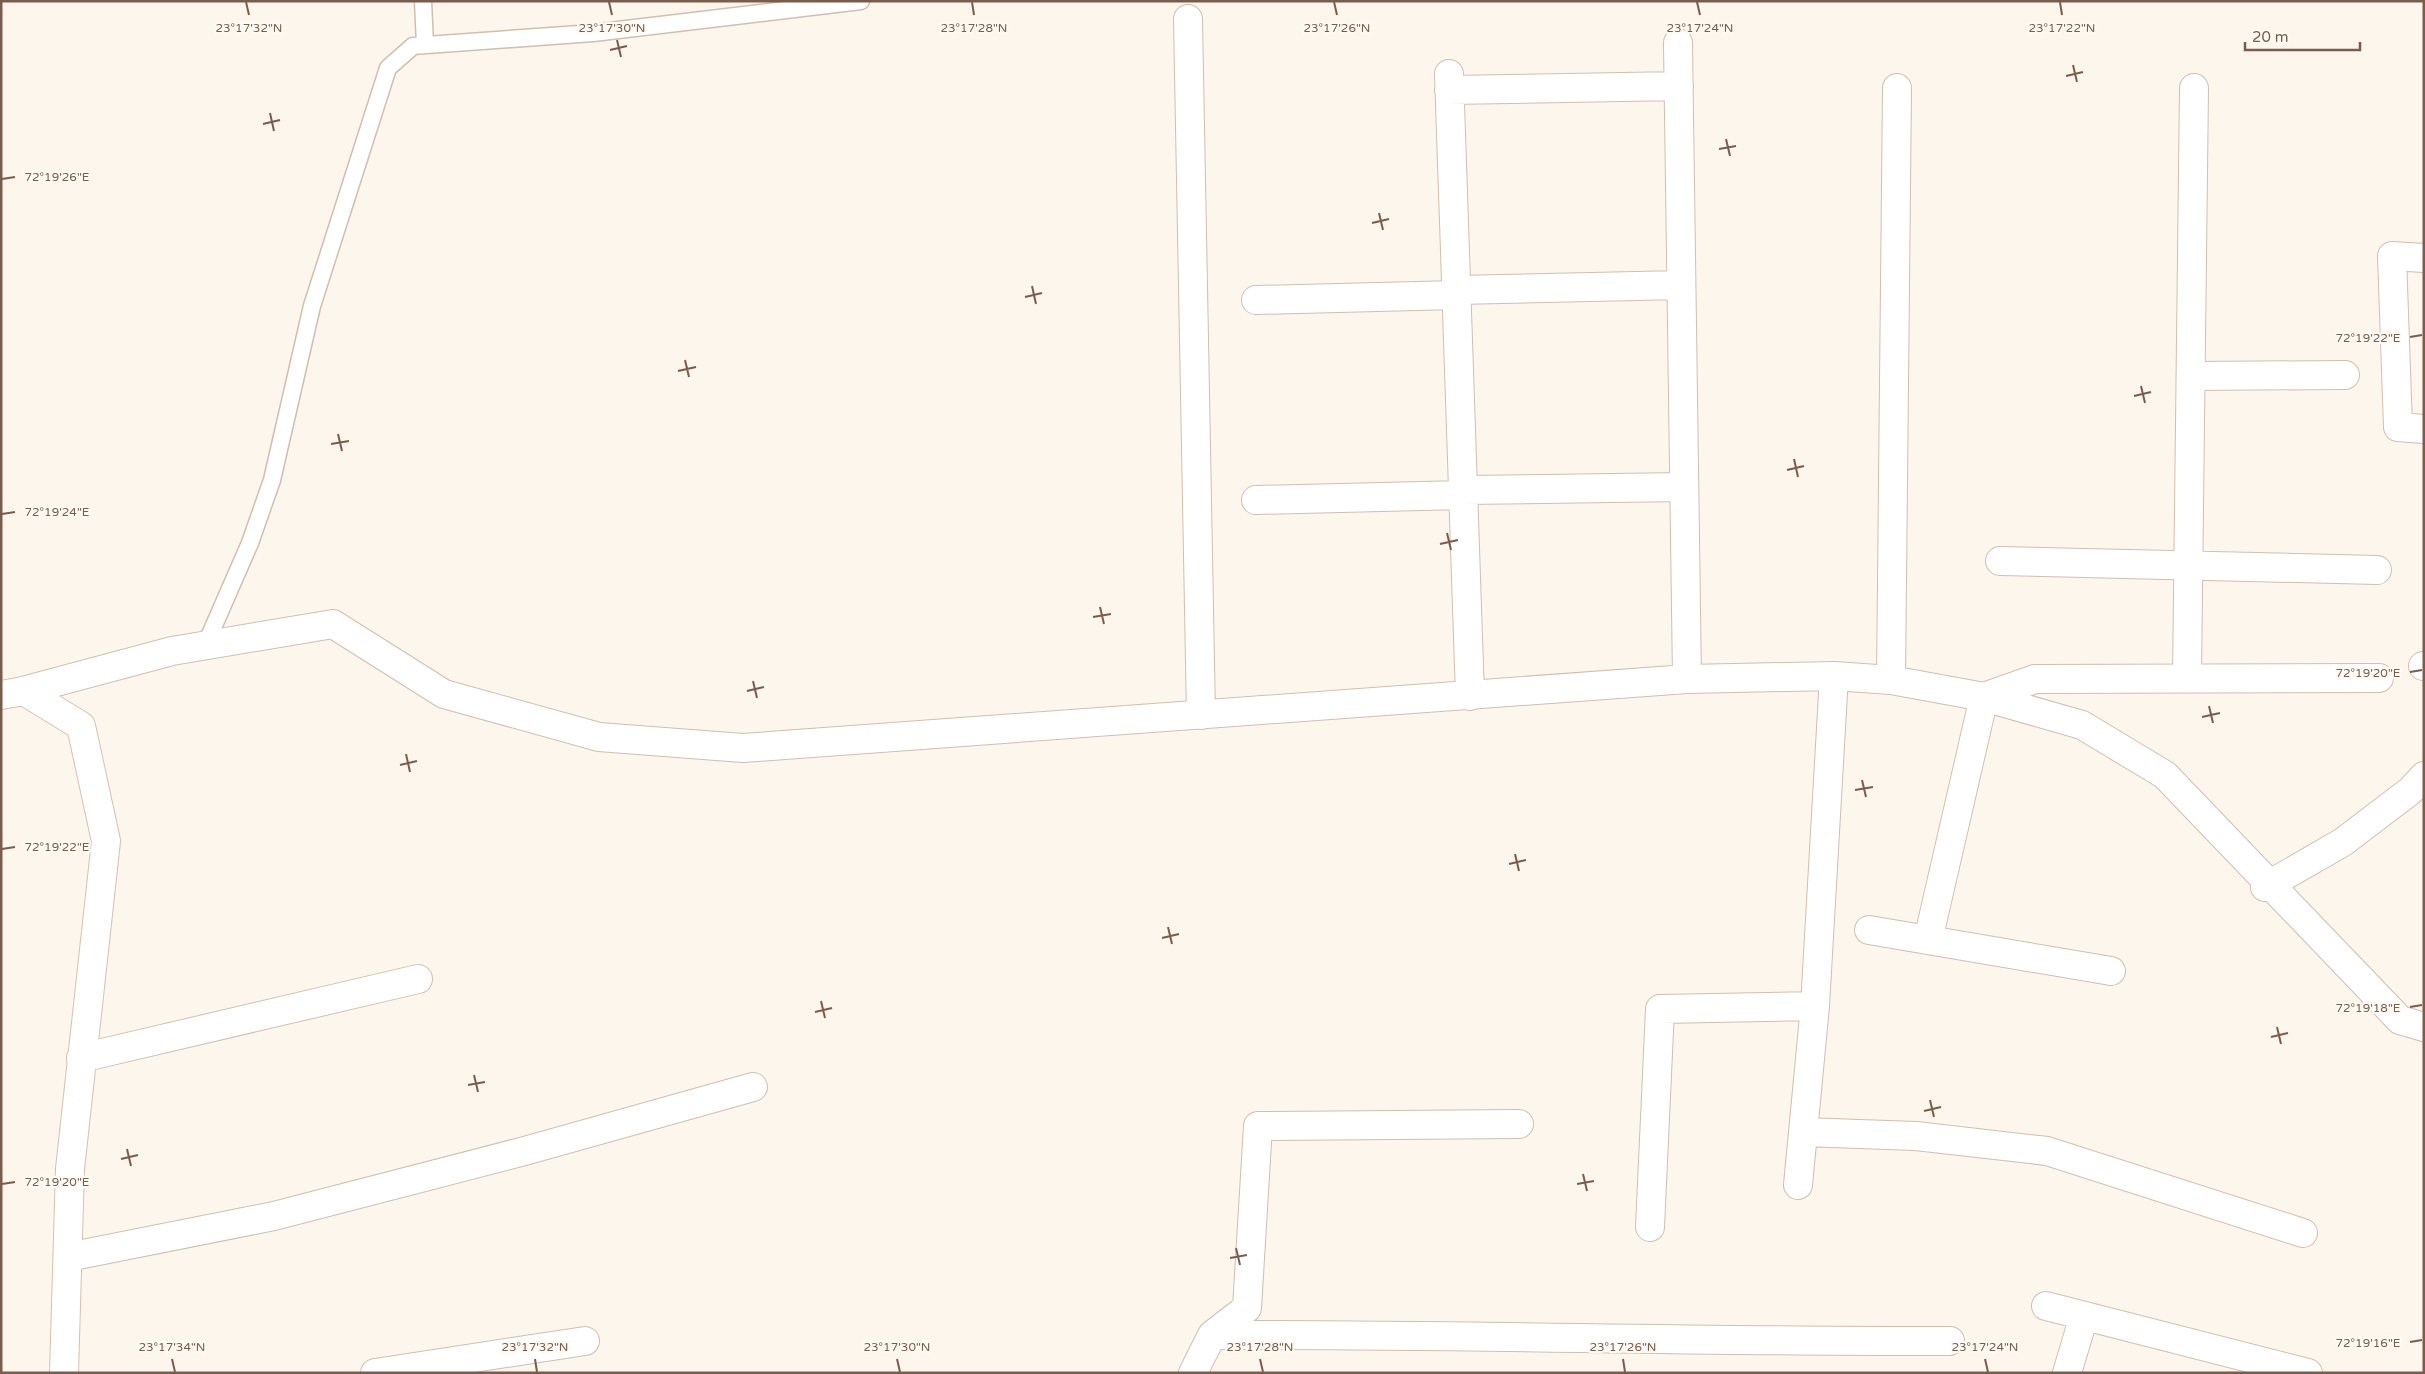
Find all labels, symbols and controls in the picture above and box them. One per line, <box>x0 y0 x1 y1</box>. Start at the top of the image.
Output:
scale bar <box>2245 20 2360 52</box>
text: 23°17'32"N <box>216 21 283 35</box>
text: 23°17'30"N <box>579 21 646 35</box>
text: 23°17'28"N <box>941 21 1008 35</box>
text: 23°17'26"N <box>1304 21 1371 35</box>
text: 23°17'24"N <box>1667 21 1734 35</box>
text: 23°17'22"N <box>2029 21 2096 35</box>
text: 20 m <box>2252 28 2289 46</box>
text: 72°19'26"E <box>24 170 90 184</box>
text: 72°19'22"E <box>2335 331 2401 345</box>
text: 72°19'24"E <box>24 505 90 519</box>
text: 72°19'20"E <box>2335 666 2401 680</box>
text: 72°19'22"E <box>24 840 90 854</box>
text: 72°19'18"E <box>2335 1001 2401 1015</box>
text: 72°19'20"E <box>24 1175 90 1189</box>
text: 72°19'16"E <box>2335 1336 2401 1350</box>
text: 23°17'34"N <box>139 1340 206 1354</box>
text: 23°17'32"N <box>502 1340 569 1354</box>
text: 23°17'30"N <box>864 1340 931 1354</box>
text: 23°17'28"N <box>1227 1340 1294 1354</box>
text: 23°17'26"N <box>1590 1340 1657 1354</box>
text: 23°17'24"N <box>1952 1340 2019 1354</box>

